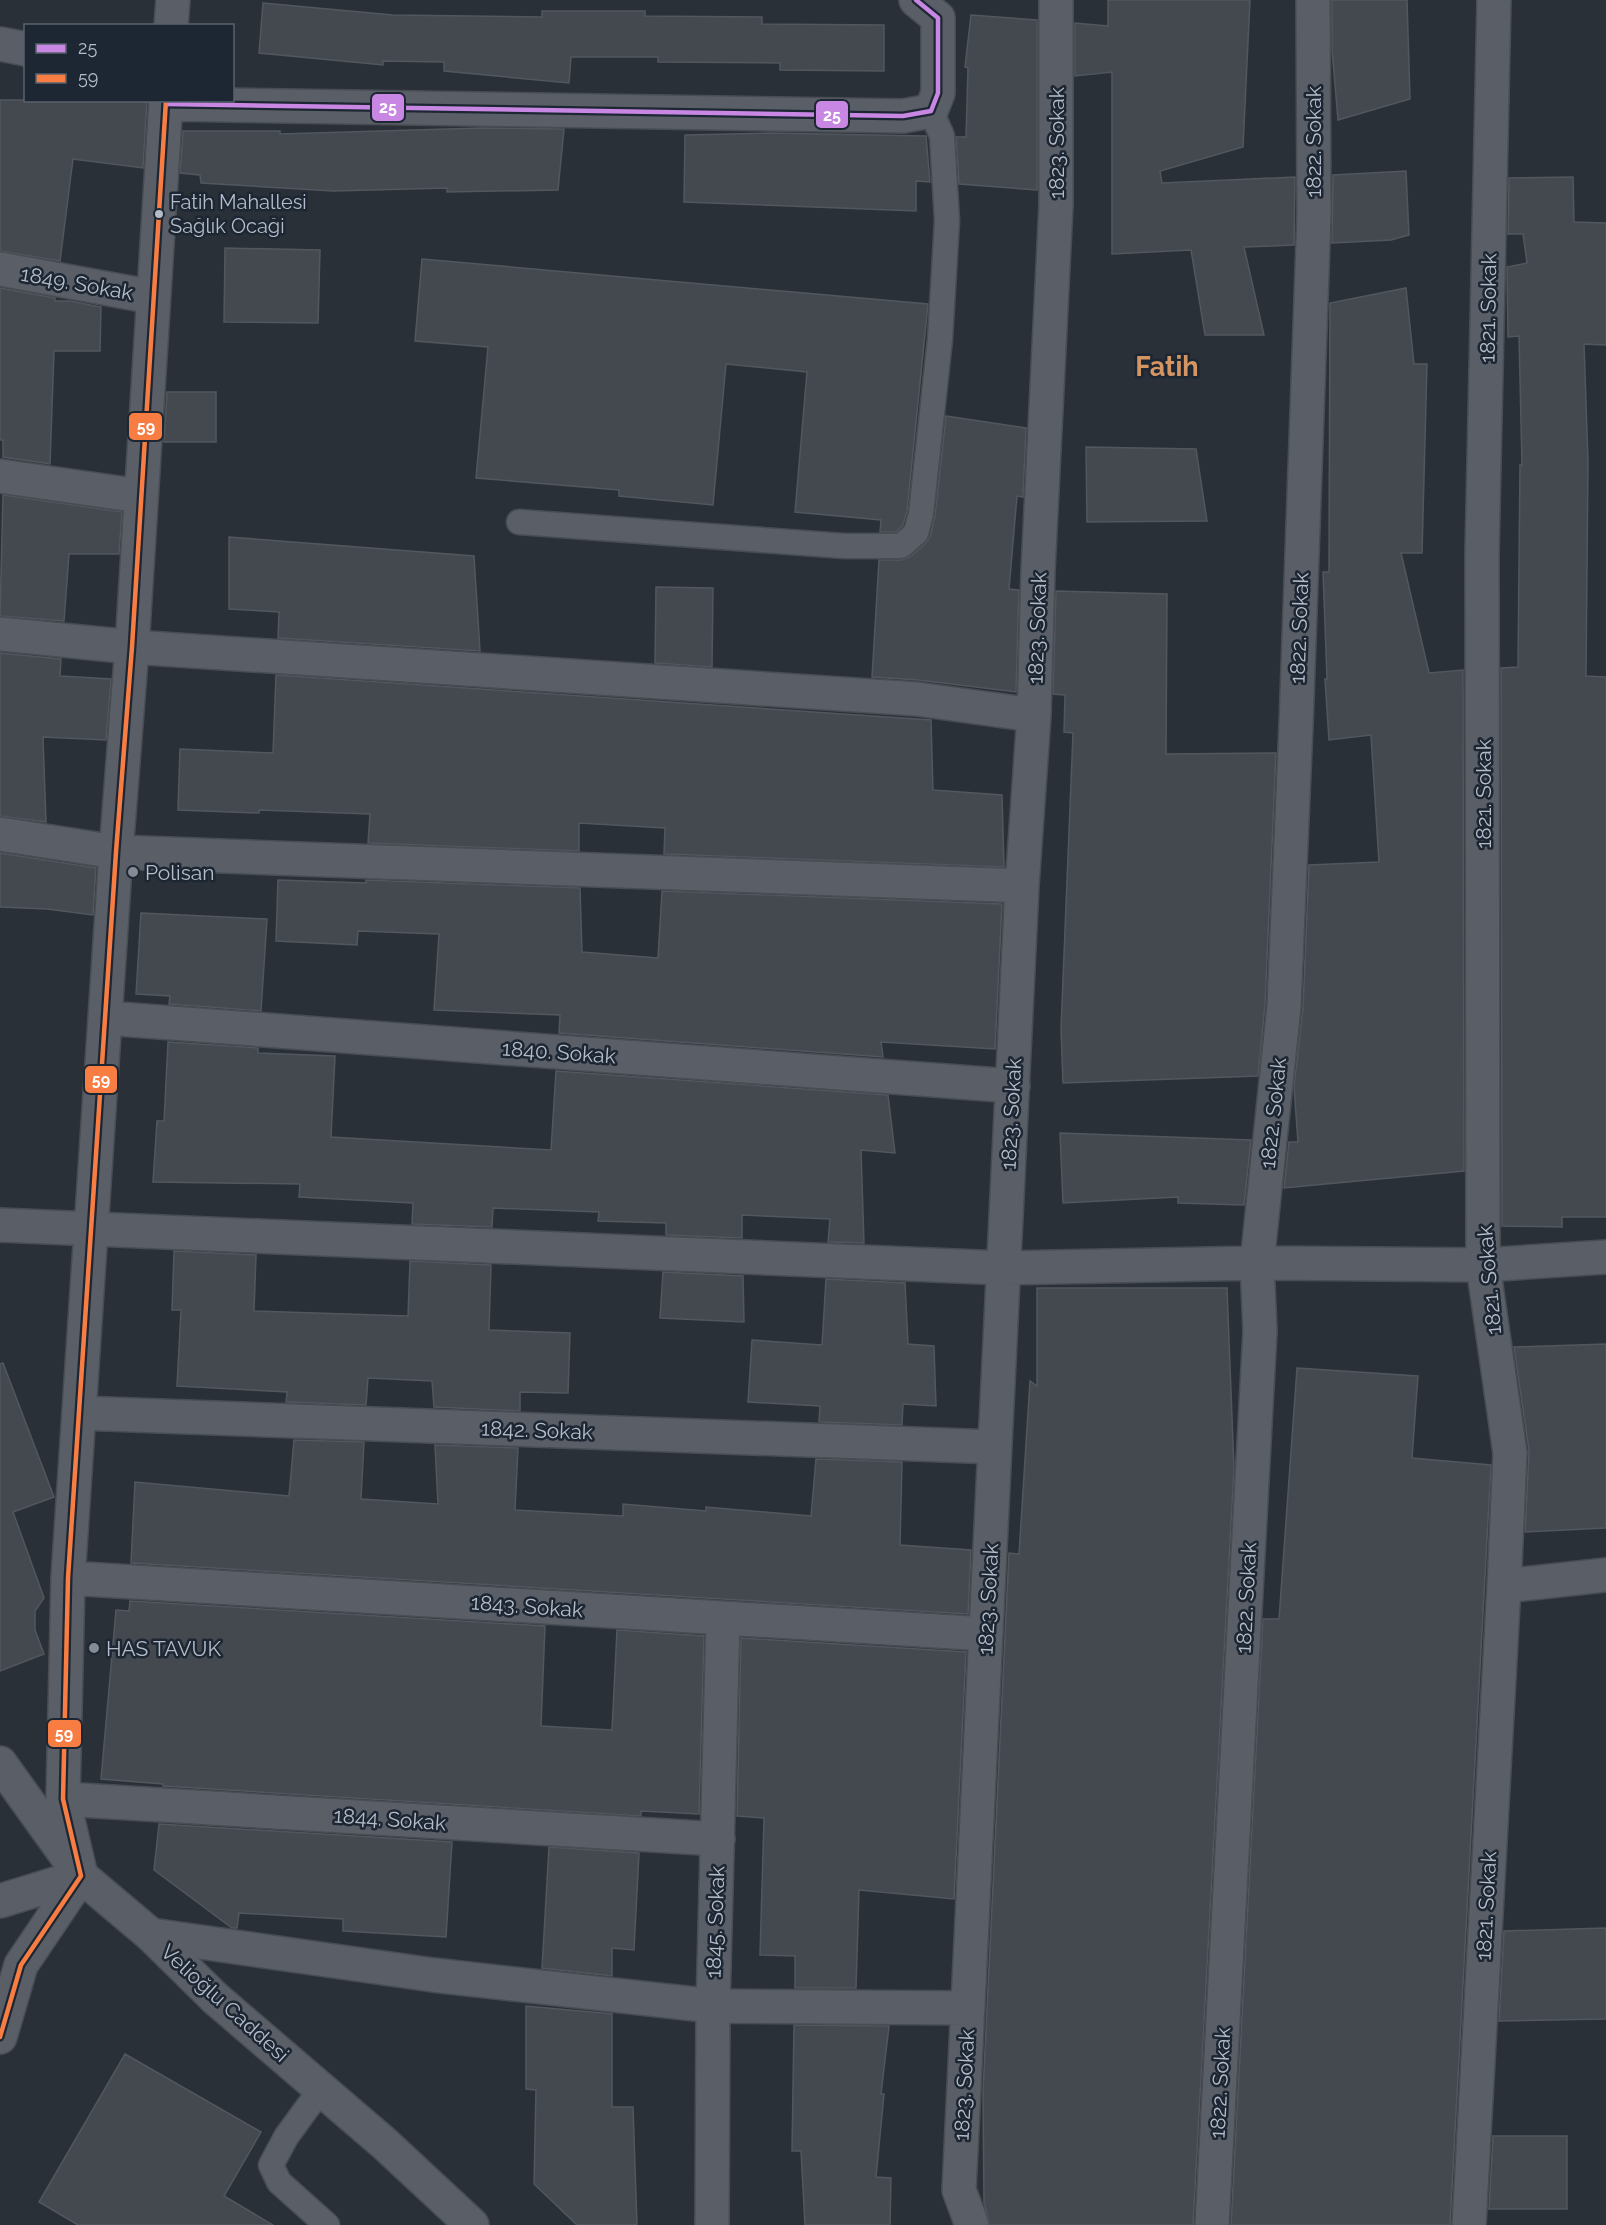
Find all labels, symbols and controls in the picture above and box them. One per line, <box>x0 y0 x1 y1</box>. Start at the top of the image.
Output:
legend <box>24 24 234 102</box>
text: 25 <box>78 37 97 58</box>
text: 59 <box>78 67 98 88</box>
street label: 1822. Sokak <box>1301 86 1326 198</box>
street label: 1823. Sokak <box>1044 87 1069 199</box>
line badge: 25 <box>371 93 405 122</box>
text: 25 <box>379 98 397 117</box>
line badge: 25 <box>815 100 849 129</box>
text: 25 <box>823 106 841 125</box>
place label: Fatih Mahallesi Sağlık Ocaği <box>170 190 307 238</box>
marker: Fatih Mahallesi Sağlık Ocaği <box>153 208 165 220</box>
street label: 1821. Sokak <box>1475 253 1501 363</box>
street label: 1849. Sokak <box>19 261 135 305</box>
district label: Fatih <box>1135 351 1199 382</box>
line badge: 59 <box>128 412 163 441</box>
text: 59 <box>137 417 155 436</box>
street label: 1823. Sokak <box>1023 572 1051 684</box>
street label: 1822. Sokak <box>1285 572 1313 684</box>
street label: 1821. Sokak <box>1471 739 1496 849</box>
place label: Polisan <box>145 860 214 885</box>
marker: Polisan <box>126 865 140 879</box>
street label: 1840. Sokak <box>501 1036 617 1068</box>
street label: 1822. Sokak <box>1255 1056 1291 1170</box>
street label: 1823. Sokak <box>996 1058 1026 1170</box>
line badge: 59 <box>84 1065 118 1094</box>
text: 59 <box>92 1070 110 1089</box>
street label: 1821. Sokak <box>1472 1224 1506 1336</box>
street label: 1842. Sokak <box>481 1416 593 1444</box>
street label: 1822. Sokak <box>1231 1542 1261 1654</box>
street label: 1823. Sokak <box>973 1543 1003 1655</box>
street label: 1843. Sokak <box>470 1590 584 1622</box>
place label: HAS TAVUK <box>106 1636 221 1661</box>
marker: HAS TAVUK <box>87 1641 101 1655</box>
line badge: 59 <box>47 1719 82 1748</box>
text: 59 <box>55 1724 73 1743</box>
street label: 1844. Sokak <box>333 1803 447 1835</box>
street label: 1821. Sokak <box>1471 1851 1501 1961</box>
street label: 1845. Sokak <box>701 1865 729 1979</box>
street label: Velioğlu Caddesi <box>156 1939 294 2067</box>
street label: 1822. Sokak <box>1205 2027 1235 2139</box>
street label: 1823. Sokak <box>949 2029 979 2141</box>

